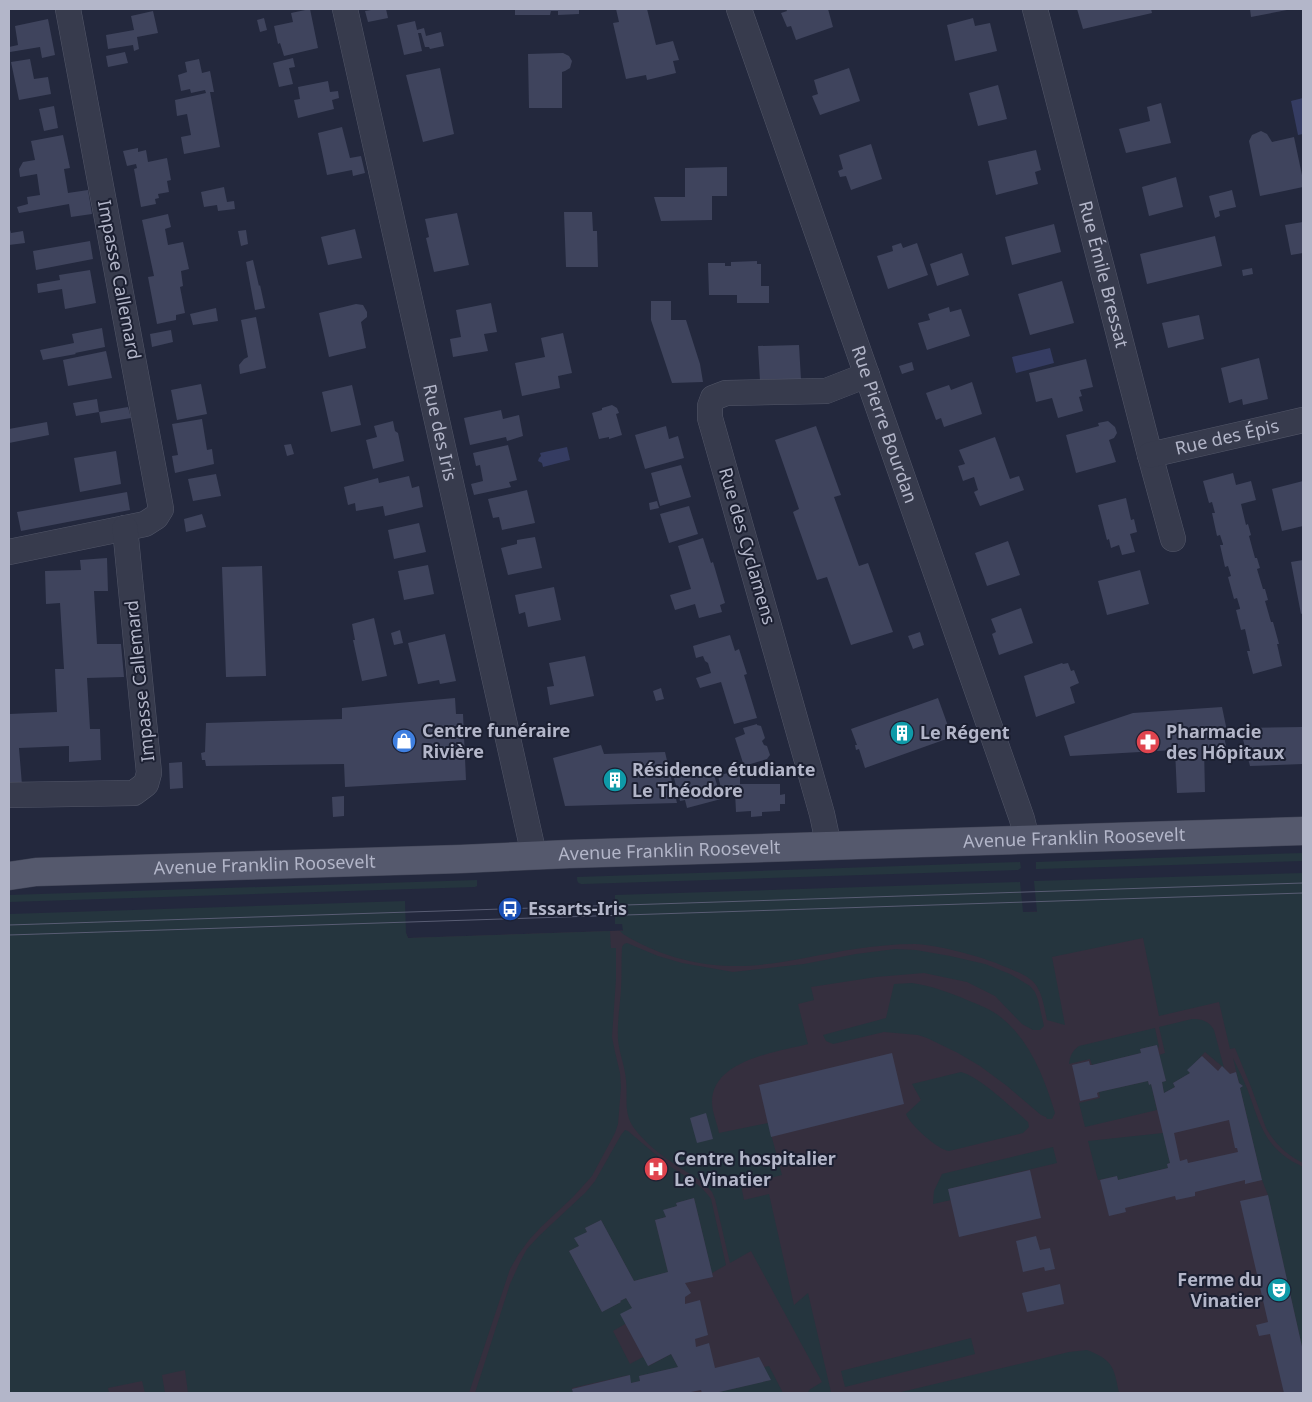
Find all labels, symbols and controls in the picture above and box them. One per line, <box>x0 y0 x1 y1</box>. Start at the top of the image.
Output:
street label: Impasse Callemard <box>93 198 147 362</box>
street label: Rue Émile Bressat <box>1074 198 1135 351</box>
street label: Rue Pierre Bourdan <box>846 342 924 506</box>
street label: Rue des Iris <box>418 382 463 483</box>
street label: Rue des Épis <box>1172 413 1281 460</box>
street label: Rue des Cyclamens <box>714 464 782 627</box>
street label: Impasse Callemard <box>119 599 159 763</box>
place label: Centre funéraire Rivière <box>422 718 570 763</box>
place label: Pharmacie des Hôpitaux <box>1166 719 1285 764</box>
building icon: Le Régent <box>889 720 915 746</box>
place label: Le Régent <box>920 720 1010 744</box>
shop icon: Centre funéraire Rivière <box>391 728 417 754</box>
pharmacy icon: Pharmacie des Hôpitaux <box>1135 729 1161 755</box>
place label: Résidence étudiante Le Théodore <box>632 757 816 802</box>
building icon: Résidence étudiante Le Théodore <box>602 767 628 793</box>
street label: Avenue Franklin Roosevelt <box>963 822 1186 853</box>
street label: Avenue Franklin Roosevelt <box>558 834 781 865</box>
street label: Avenue Franklin Roosevelt <box>153 849 376 879</box>
bus stop icon: Essarts-Iris <box>497 896 523 922</box>
place label: Essarts-Iris <box>528 896 627 920</box>
place label: Centre hospitalier Le Vinatier <box>674 1146 836 1191</box>
hospital icon: Centre hospitalier Le Vinatier <box>643 1156 669 1182</box>
place label: Ferme du Vinatier <box>1177 1267 1262 1312</box>
theatre icon: Ferme du Vinatier <box>1266 1277 1292 1303</box>

